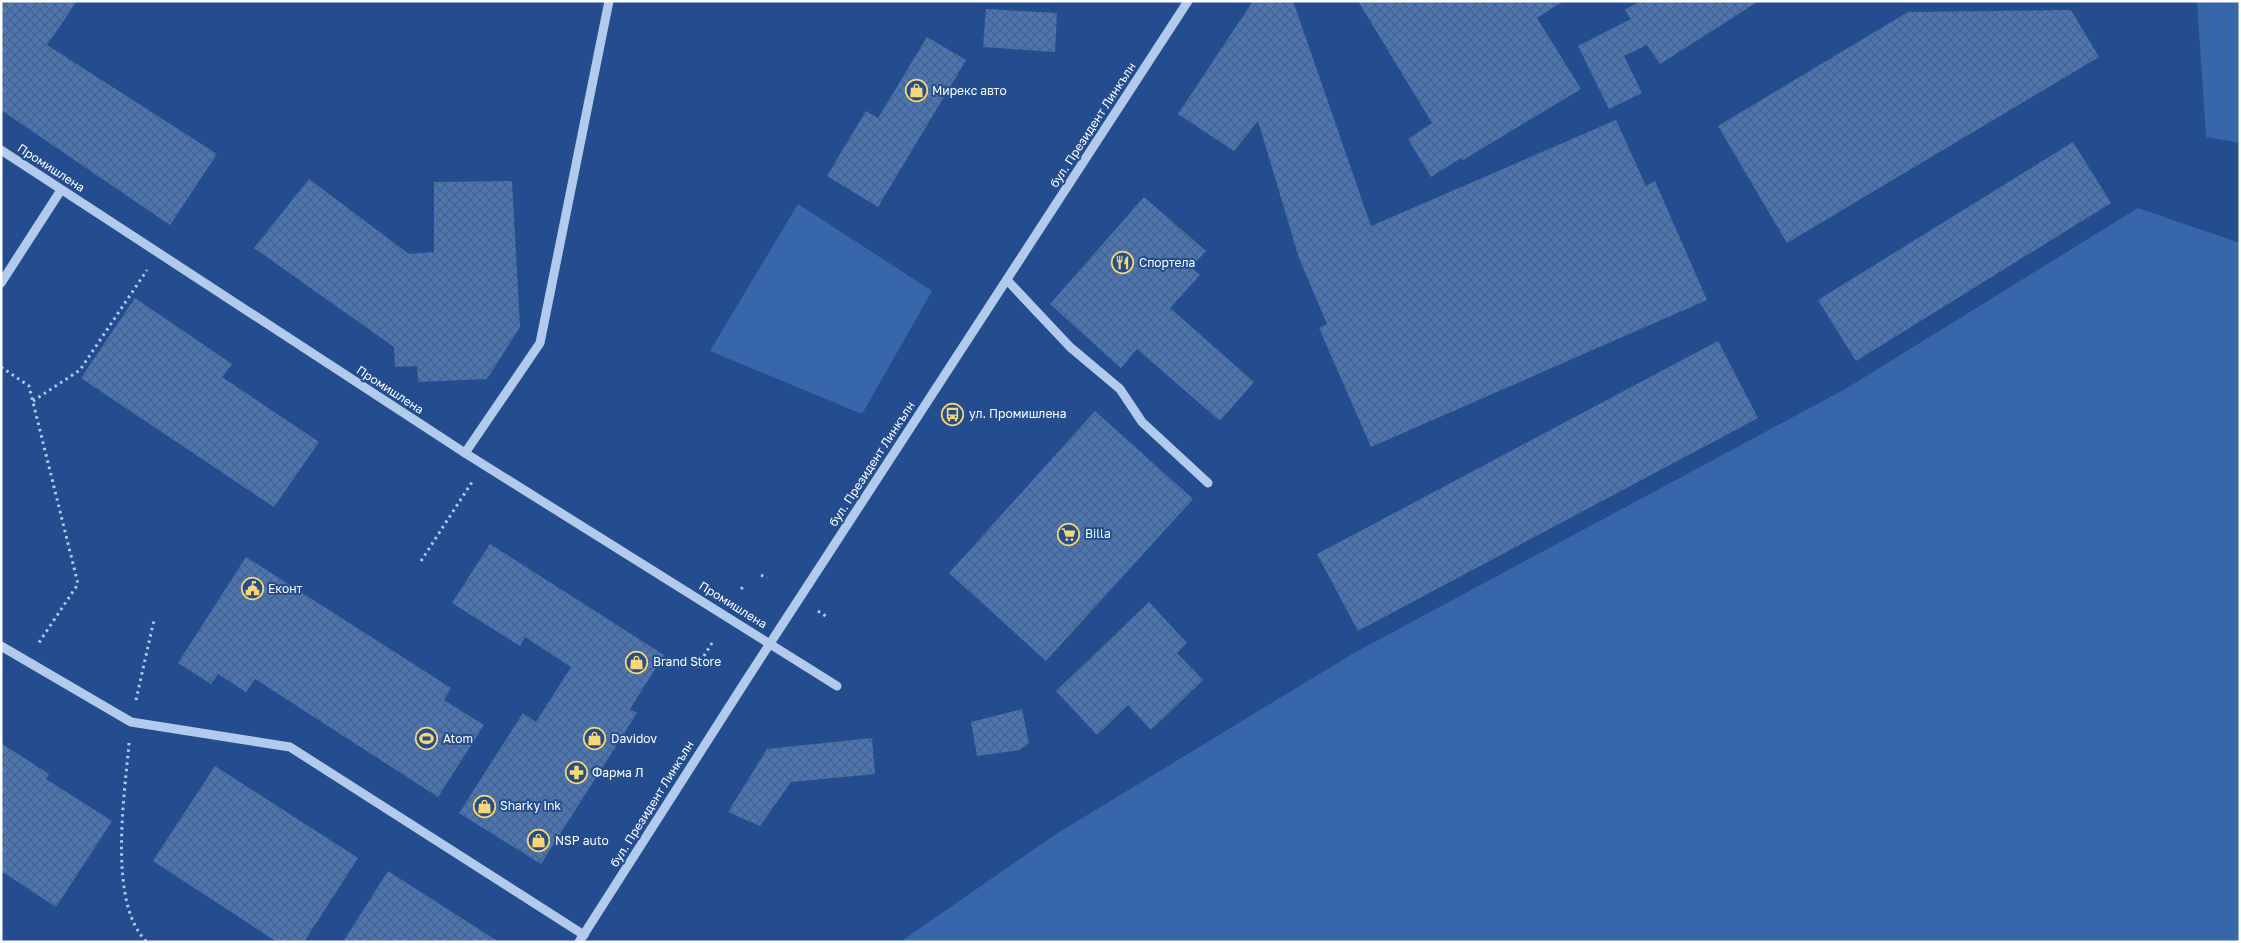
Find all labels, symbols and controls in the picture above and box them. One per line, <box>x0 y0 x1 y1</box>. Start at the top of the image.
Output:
street label: бул. Президент Линкълн <box>1046 59 1139 190</box>
shop icon: Мирекс авто <box>904 79 928 103</box>
place label: Мирекс авто <box>932 83 1007 98</box>
street label: Промишлена <box>15 140 88 195</box>
restaurant icon: Спортела <box>1111 251 1135 275</box>
place label: Спортела <box>1139 255 1195 270</box>
street label: Промишлена <box>354 362 427 417</box>
street label: бул. Президент Линкълн <box>825 398 918 529</box>
bus stop icon: ул. Промишлена <box>941 402 965 426</box>
place label: ул. Промишлена <box>969 406 1066 421</box>
supermarket icon: Billa <box>1057 522 1081 546</box>
place label: Billa <box>1085 526 1111 541</box>
public building icon: Еконт <box>240 577 264 601</box>
street label: Промишлена <box>696 578 770 631</box>
place label: Еконт <box>268 581 303 596</box>
shop icon: Brand Store <box>625 650 649 674</box>
place label: Brand Store <box>653 654 721 669</box>
sports icon: Atom <box>415 727 439 751</box>
shop icon: Davidov <box>583 727 607 751</box>
place label: Atom <box>443 731 473 746</box>
place label: Davidov <box>611 731 657 746</box>
street label: бул. Президент Линкълн <box>606 738 697 870</box>
pharmacy icon: Фарма Л <box>564 761 588 785</box>
place label: Фарма Л <box>592 765 643 780</box>
shop icon: Sharky Ink <box>472 794 496 818</box>
place label: Sharky Ink <box>500 798 561 813</box>
shop icon: NSP auto <box>527 829 551 853</box>
place label: NSP auto <box>555 833 609 848</box>

